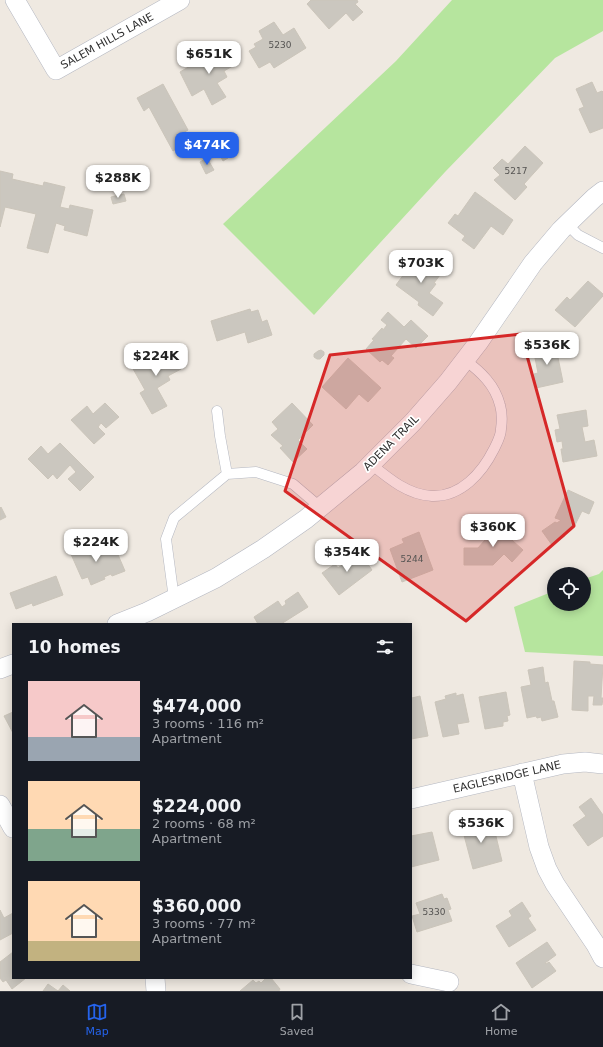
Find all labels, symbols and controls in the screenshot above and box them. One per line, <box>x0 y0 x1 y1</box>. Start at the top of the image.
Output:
street label: SALEM HILLS LANE <box>58 10 156 72</box>
house number: 5230 <box>269 40 292 50</box>
pin: $651K <box>181 41 237 75</box>
text: $651K <box>186 46 232 61</box>
pin: $474K <box>179 132 235 166</box>
text: $474K <box>184 137 230 152</box>
pin: $288K <box>90 165 146 199</box>
house number: 5217 <box>505 166 527 176</box>
text: $288K <box>95 170 141 185</box>
pin: $703K <box>393 250 449 284</box>
text: $703K <box>398 255 444 270</box>
pin: $536K <box>519 332 575 366</box>
text: $536K <box>524 337 570 352</box>
pin: $224K <box>128 343 184 377</box>
text: $224K <box>133 348 179 363</box>
street label: ADENA TRAIL <box>361 412 422 473</box>
pin: $360K <box>465 514 521 548</box>
text: $360K <box>470 519 516 534</box>
pin: $224K <box>68 529 124 563</box>
text: $224K <box>73 534 119 549</box>
pin: $354K <box>319 539 375 573</box>
text: $354K <box>324 544 370 559</box>
house number: 5244 <box>401 554 424 564</box>
map controls <box>547 567 591 611</box>
button: locate <box>547 567 591 611</box>
icon: filters <box>374 636 396 658</box>
text: 10 homes <box>28 637 121 657</box>
text: $474,000 <box>152 696 241 716</box>
icon: home <box>60 697 108 745</box>
text: 3 rooms · 116 m² <box>152 716 264 731</box>
text: Apartment <box>152 731 222 746</box>
street label: EAGLESRIDGE LANE <box>452 758 562 796</box>
text: $224,000 <box>152 796 241 816</box>
icon: home <box>60 797 108 845</box>
pin: $536K <box>453 810 509 844</box>
text: $536K <box>458 815 504 830</box>
text: 2 rooms · 68 m² <box>152 816 256 831</box>
text: Apartment <box>152 831 222 846</box>
text: $360,000 <box>152 896 241 916</box>
icon: home <box>60 897 108 945</box>
house number: 5330 <box>423 907 446 917</box>
text: 3 rooms · 77 m² <box>152 916 256 931</box>
text: Apartment <box>152 931 222 946</box>
tab: Map <box>86 1001 109 1038</box>
tab: Saved <box>280 1001 314 1038</box>
tab: Home <box>485 1001 517 1038</box>

